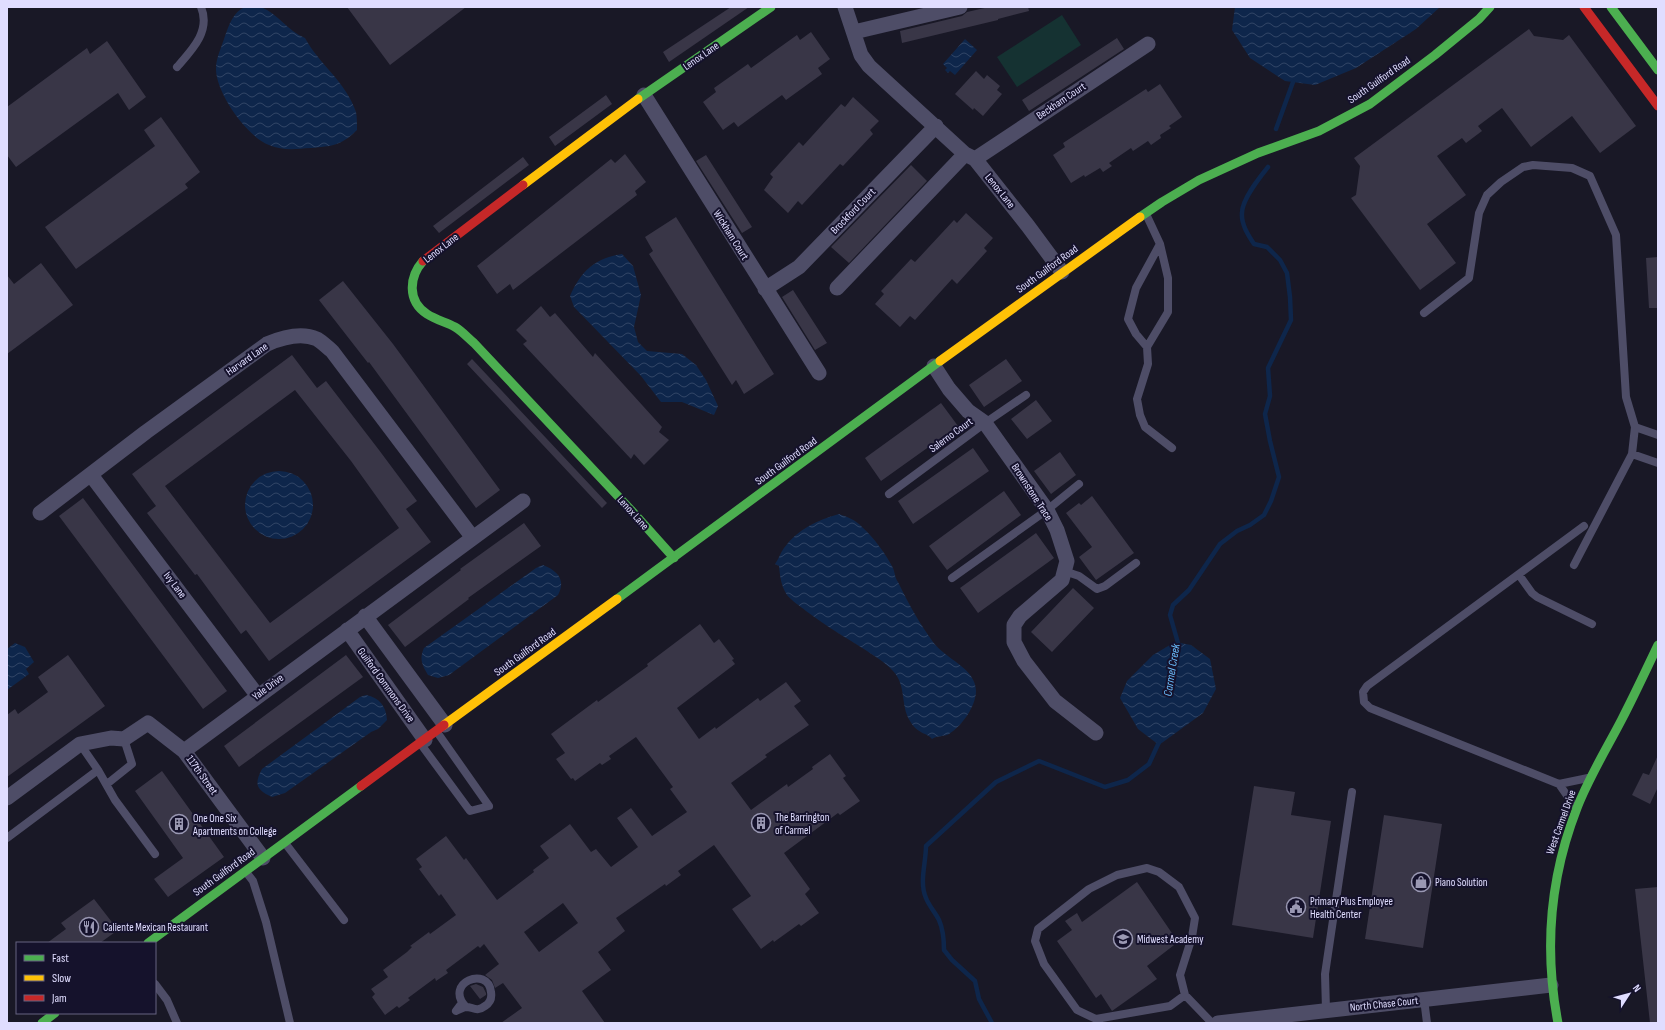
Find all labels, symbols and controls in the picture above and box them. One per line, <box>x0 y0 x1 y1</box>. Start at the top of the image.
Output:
street label: Lenox Lane <box>681 39 721 73</box>
street label: South Guilford Road <box>1345 53 1413 106</box>
street label: Beckham Court <box>1034 79 1089 122</box>
street label: Lenox Lane <box>982 171 1018 211</box>
street label: Brockford Court <box>828 185 879 237</box>
street label: Wickham Court <box>710 208 752 263</box>
street label: Lenox Lane <box>421 230 461 266</box>
street label: South Guilford Road <box>1014 242 1081 296</box>
street label: Harvard Lane <box>224 340 270 378</box>
street label: Salerno Court <box>927 414 976 455</box>
street label: South Guilford Road <box>753 434 820 488</box>
street label: Brownstone Trace <box>1009 461 1055 523</box>
street label: Lenox Lane <box>614 493 652 533</box>
street label: Ivy Lane <box>161 569 189 601</box>
street label: South Guilford Road <box>492 625 559 679</box>
water label: Carmel Creek <box>1160 642 1184 697</box>
street label: Guilford Commons Drive <box>355 645 417 725</box>
street label: Yale Drive <box>250 671 286 703</box>
street label: 117th Street <box>183 753 221 798</box>
street label: West Carmel Drive <box>1543 788 1579 856</box>
place label: The Barrington of Carmel <box>775 811 830 837</box>
place label: One One Six Apartments on College <box>192 812 277 838</box>
building icon: The Barrington of Carmel <box>750 812 772 834</box>
building icon: One One Six Apartments on College <box>168 813 190 835</box>
street label: South Guilford Road <box>191 845 258 899</box>
shop icon: Piano Solution <box>1410 871 1432 893</box>
place label: Piano Solution <box>1435 876 1488 889</box>
place label: Primary Plus Employee Health Center <box>1310 895 1393 921</box>
public building icon: Primary Plus Employee Health Center <box>1285 896 1307 918</box>
restaurant icon: Caliente Mexican Restaurant <box>78 916 100 938</box>
place label: Caliente Mexican Restaurant <box>103 921 209 934</box>
school or university icon: Midwest Academy <box>1112 928 1134 950</box>
place label: Midwest Academy <box>1137 933 1204 946</box>
legend <box>16 942 156 1014</box>
text: Fast <box>52 951 69 966</box>
text: Slow <box>52 971 71 986</box>
north arrow <box>1609 974 1649 1014</box>
text: N <box>1630 982 1644 995</box>
text: Jam <box>51 991 67 1006</box>
street label: North Chase Court <box>1349 994 1419 1014</box>

